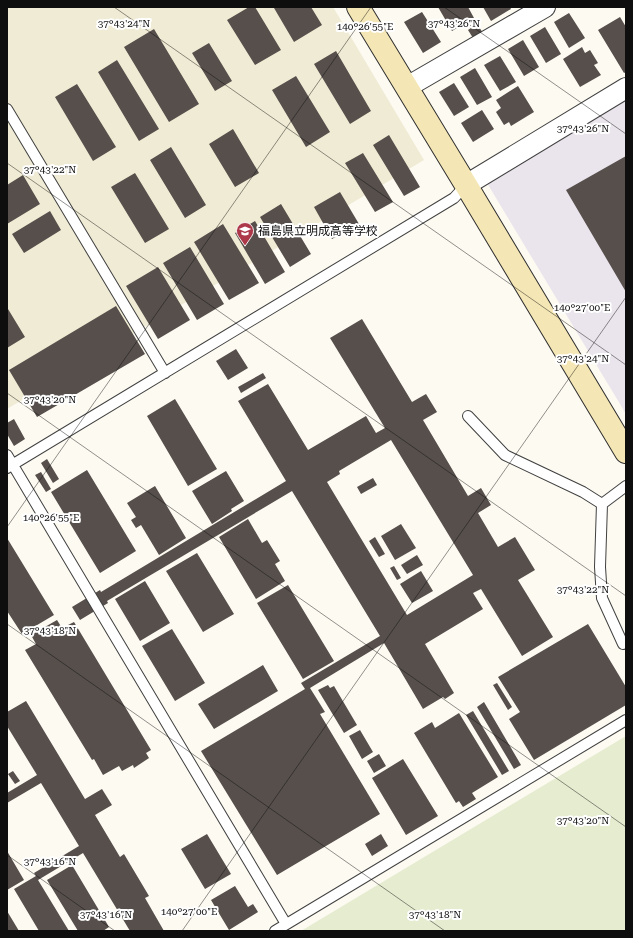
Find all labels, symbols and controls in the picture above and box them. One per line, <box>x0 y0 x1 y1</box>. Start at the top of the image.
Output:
text: 37°43'24"N <box>98 18 150 29</box>
text: 37°43'26"N <box>428 18 480 29</box>
text: 140°26'55"E <box>337 21 393 32</box>
text: 37°43'26"N <box>557 123 609 134</box>
text: 37°43'22"N <box>24 164 76 175</box>
school or university icon: 福島県立明成高等学校 <box>235 221 255 246</box>
place label: 福島県立明成高等学校 <box>258 224 378 238</box>
text: 140°27'00"E <box>554 302 610 313</box>
text: 37°43'24"N <box>557 353 609 364</box>
text: 37°43'20"N <box>24 394 76 405</box>
text: 140°26'55"E <box>23 512 79 523</box>
text: 37°43'22"N <box>557 584 609 595</box>
text: 37°43'18"N <box>24 625 76 636</box>
text: 37°43'20"N <box>557 815 609 826</box>
text: 37°43'16"N <box>24 856 76 867</box>
text: 140°27'00"E <box>161 906 217 917</box>
text: 37°43'16"N <box>80 909 132 920</box>
text: 37°43'18"N <box>409 909 461 920</box>

